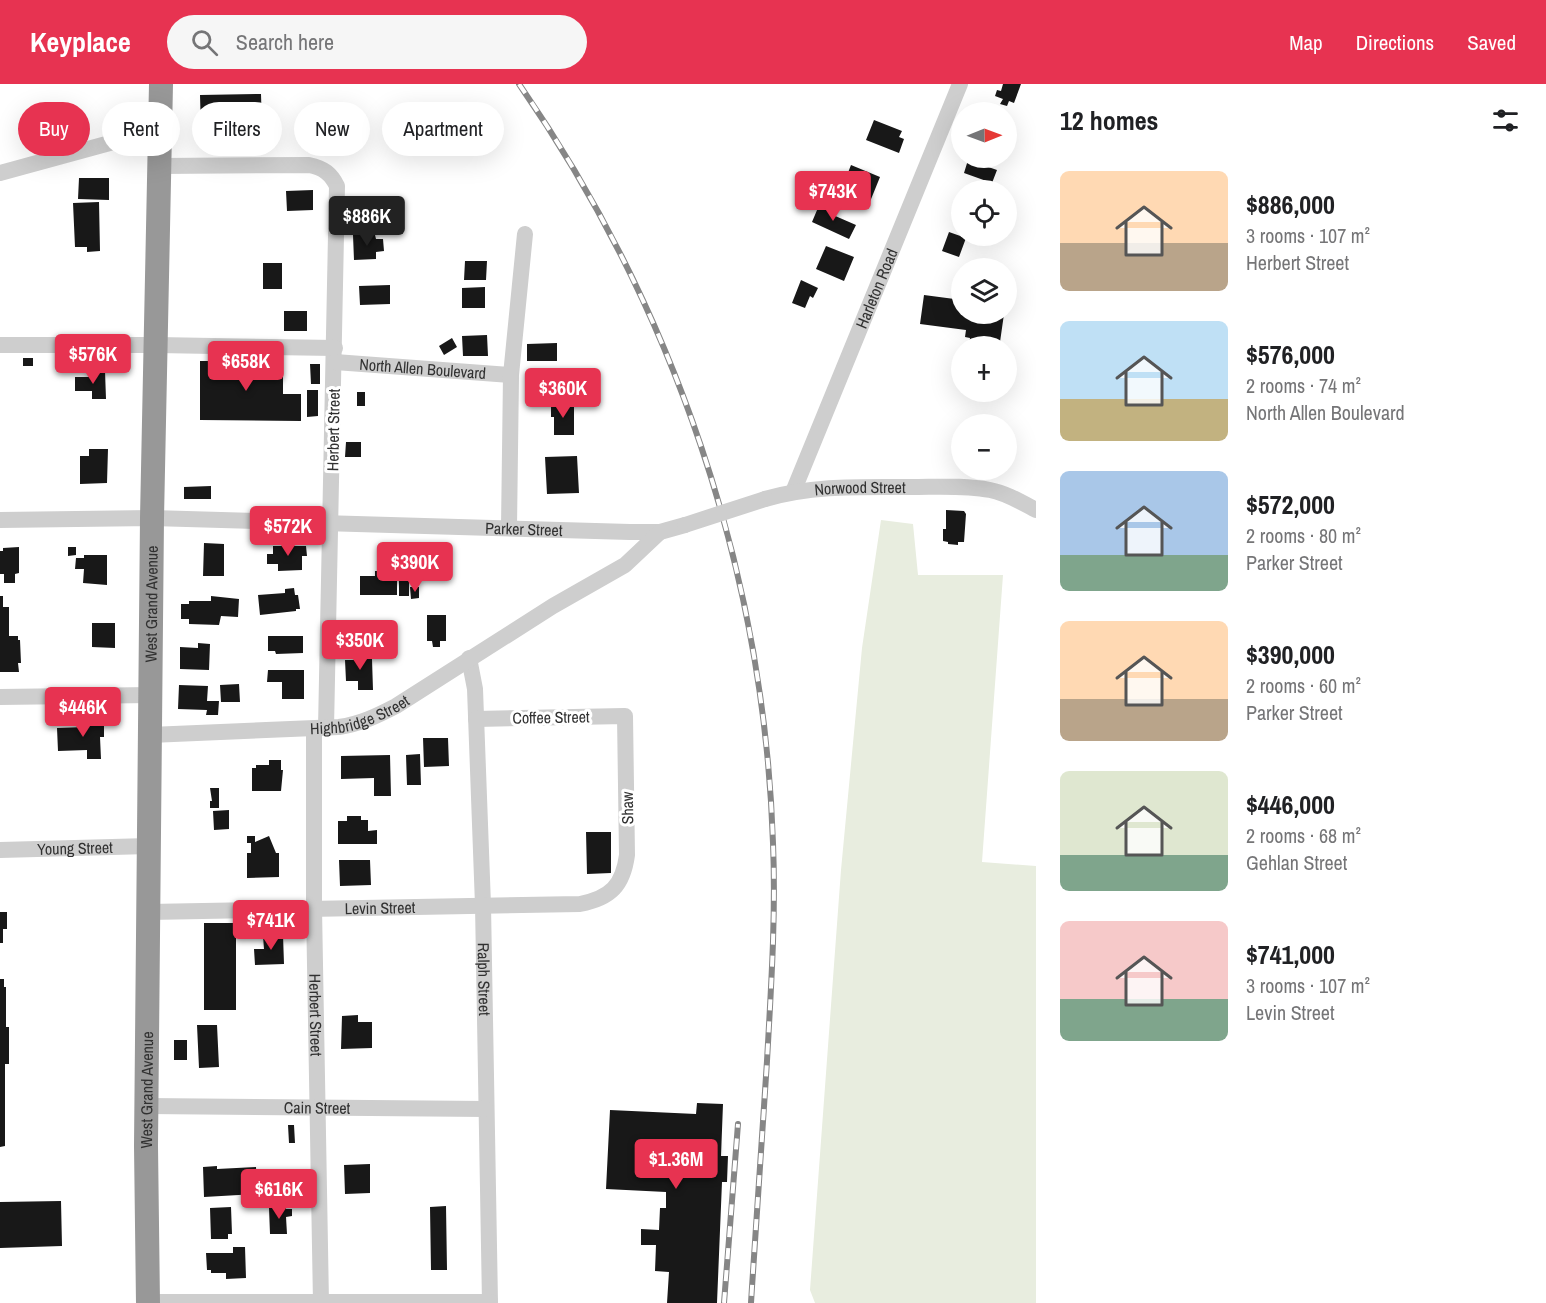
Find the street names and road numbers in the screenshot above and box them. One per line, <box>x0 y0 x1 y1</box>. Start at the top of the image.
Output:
street label: Harleton Road <box>850 245 903 332</box>
street label: North Allen Boulevard <box>359 353 487 384</box>
street label: Herbert Street <box>321 388 345 471</box>
street label: Norwood Street <box>813 476 906 500</box>
street label: Parker Street <box>485 517 563 541</box>
street label: West Grand Avenue <box>140 545 163 663</box>
street label: Highbridge Street <box>310 689 414 739</box>
street label: Coffee Street <box>512 705 590 729</box>
street label: Shaw <box>616 791 638 825</box>
street label: Young Street <box>37 836 113 860</box>
street label: Levin Street <box>344 896 416 919</box>
street label: Ralph Street <box>473 943 496 1016</box>
street label: Herbert Street <box>304 974 328 1057</box>
street label: West Grand Avenue <box>135 1031 158 1149</box>
street label: Cain Street <box>284 1096 351 1119</box>

